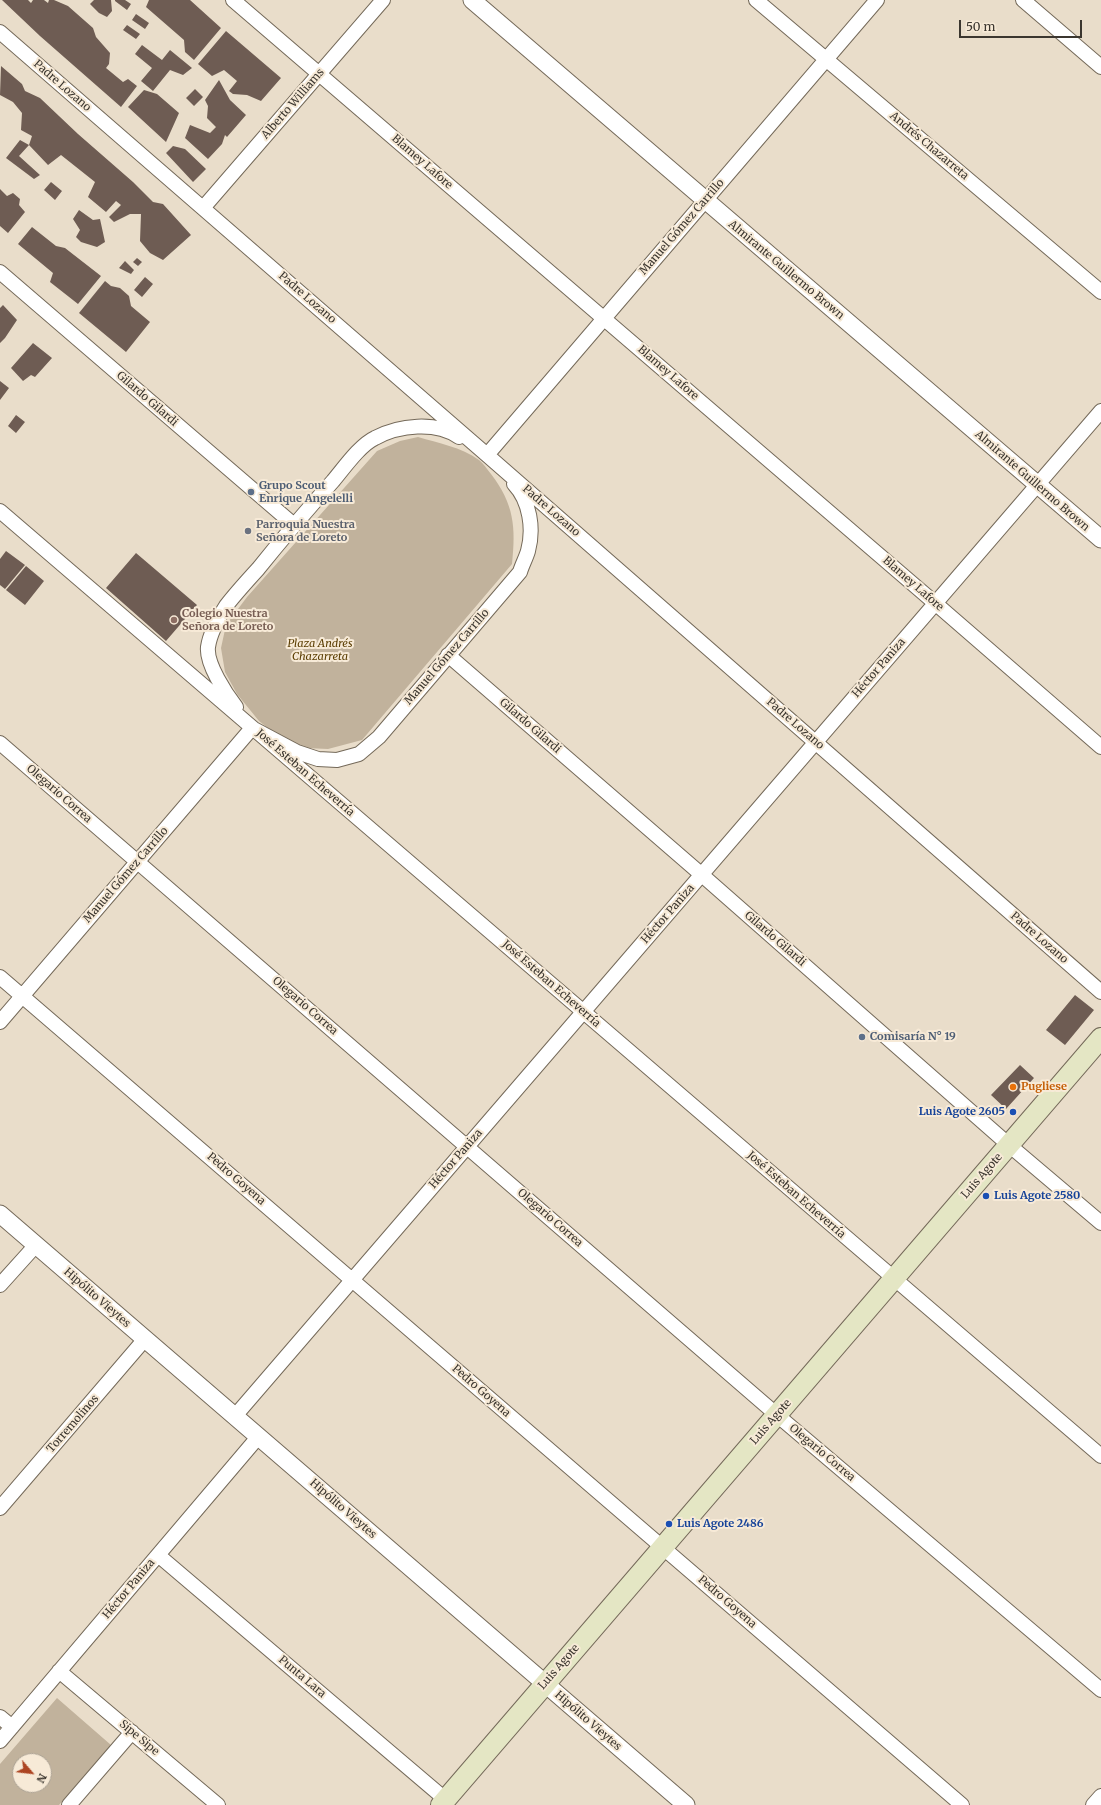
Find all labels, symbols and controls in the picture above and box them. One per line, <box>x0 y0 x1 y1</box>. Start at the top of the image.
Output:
scale bar <box>961 12 1084 38</box>
text: 50 m <box>966 19 995 34</box>
street label: Padre Lozano <box>31 58 93 114</box>
street label: Alberto Williams <box>259 66 327 142</box>
street label: Andrés Chazarreta <box>887 109 971 183</box>
street label: Blamey Lafore <box>389 132 455 192</box>
street label: Manuel Gómez Carrillo <box>637 177 727 277</box>
street label: Almirante Guillermo Brown <box>725 218 847 322</box>
street label: Padre Lozano <box>276 270 338 326</box>
street label: Blamey Lafore <box>635 343 701 403</box>
street label: Gilardo Gilardi <box>114 369 180 429</box>
street label: Almirante Guillermo Brown <box>972 428 1092 534</box>
place label: Grupo Scout Enrique Angelelli <box>259 479 353 505</box>
street label: Padre Lozano <box>520 483 582 539</box>
marker: Grupo Scout Enrique Angelelli <box>246 487 256 497</box>
place label: Parroquia Nuestra Señora de Loreto <box>256 518 355 544</box>
marker: Parroquia Nuestra Señora de Loreto <box>243 526 253 536</box>
street label: Blamey Lafore <box>880 554 946 614</box>
place label: Colegio Nuestra Señora de Loreto <box>182 607 273 633</box>
street label: Manuel Gómez Carrillo <box>402 607 492 707</box>
marker: Colegio Nuestra Señora de Loreto <box>169 615 179 625</box>
street label: Héctor Paniza <box>850 636 908 700</box>
park label: Plaza Andrés Chazarreta <box>287 637 353 663</box>
street label: Gilardo Gilardi <box>497 696 563 756</box>
street label: Padre Lozano <box>764 696 826 752</box>
street label: José Esteban Echeverría <box>253 727 357 819</box>
street label: Olegario Correa <box>24 762 94 826</box>
street label: Manuel Gómez Carrillo <box>81 825 171 925</box>
street label: Héctor Paniza <box>639 882 697 946</box>
street label: Gilardo Gilardi <box>742 909 808 969</box>
street label: Padre Lozano <box>1008 910 1070 966</box>
street label: José Esteban Echeverría <box>499 938 603 1030</box>
street label: Olegario Correa <box>270 974 340 1038</box>
place label: Comisaría N° 19 <box>870 1030 956 1044</box>
marker: Comisaría N° 19 <box>857 1032 867 1042</box>
place label: Pugliese <box>1021 1080 1067 1094</box>
marker: Pugliese <box>1008 1082 1018 1092</box>
place label: Luis Agote 2605 <box>919 1105 1005 1119</box>
marker: Luis Agote 2605 <box>1008 1107 1018 1117</box>
street label: Héctor Paniza <box>427 1127 485 1191</box>
street label: José Esteban Echeverría <box>744 1149 848 1241</box>
street label: Pedro Goyena <box>204 1150 268 1208</box>
street label: Luis Agote <box>959 1151 1005 1201</box>
street label: Olegario Correa <box>515 1186 585 1250</box>
place label: Luis Agote 2580 <box>994 1189 1080 1203</box>
marker: Luis Agote 2580 <box>981 1191 991 1201</box>
street label: Hipólito Vieytes <box>61 1266 133 1330</box>
street label: Pedro Goyena <box>449 1362 513 1420</box>
street label: Torremolinos <box>44 1392 102 1456</box>
street label: Luis Agote <box>748 1397 794 1447</box>
street label: Olegario Correa <box>786 1422 858 1484</box>
street label: Hipólito Vieytes <box>307 1477 379 1541</box>
place label: Luis Agote 2486 <box>677 1517 763 1531</box>
marker: Luis Agote 2486 <box>664 1519 674 1529</box>
street label: Héctor Paniza <box>100 1556 158 1622</box>
street label: Pedro Goyena <box>695 1573 759 1631</box>
street label: Luis Agote <box>536 1642 582 1692</box>
street label: Punta Lara <box>276 1653 328 1701</box>
street label: Hipólito Vieytes <box>552 1689 624 1753</box>
street label: Sipe Sipe <box>116 1718 162 1758</box>
north arrow <box>12 1753 52 1793</box>
text: N <box>33 1771 50 1785</box>

